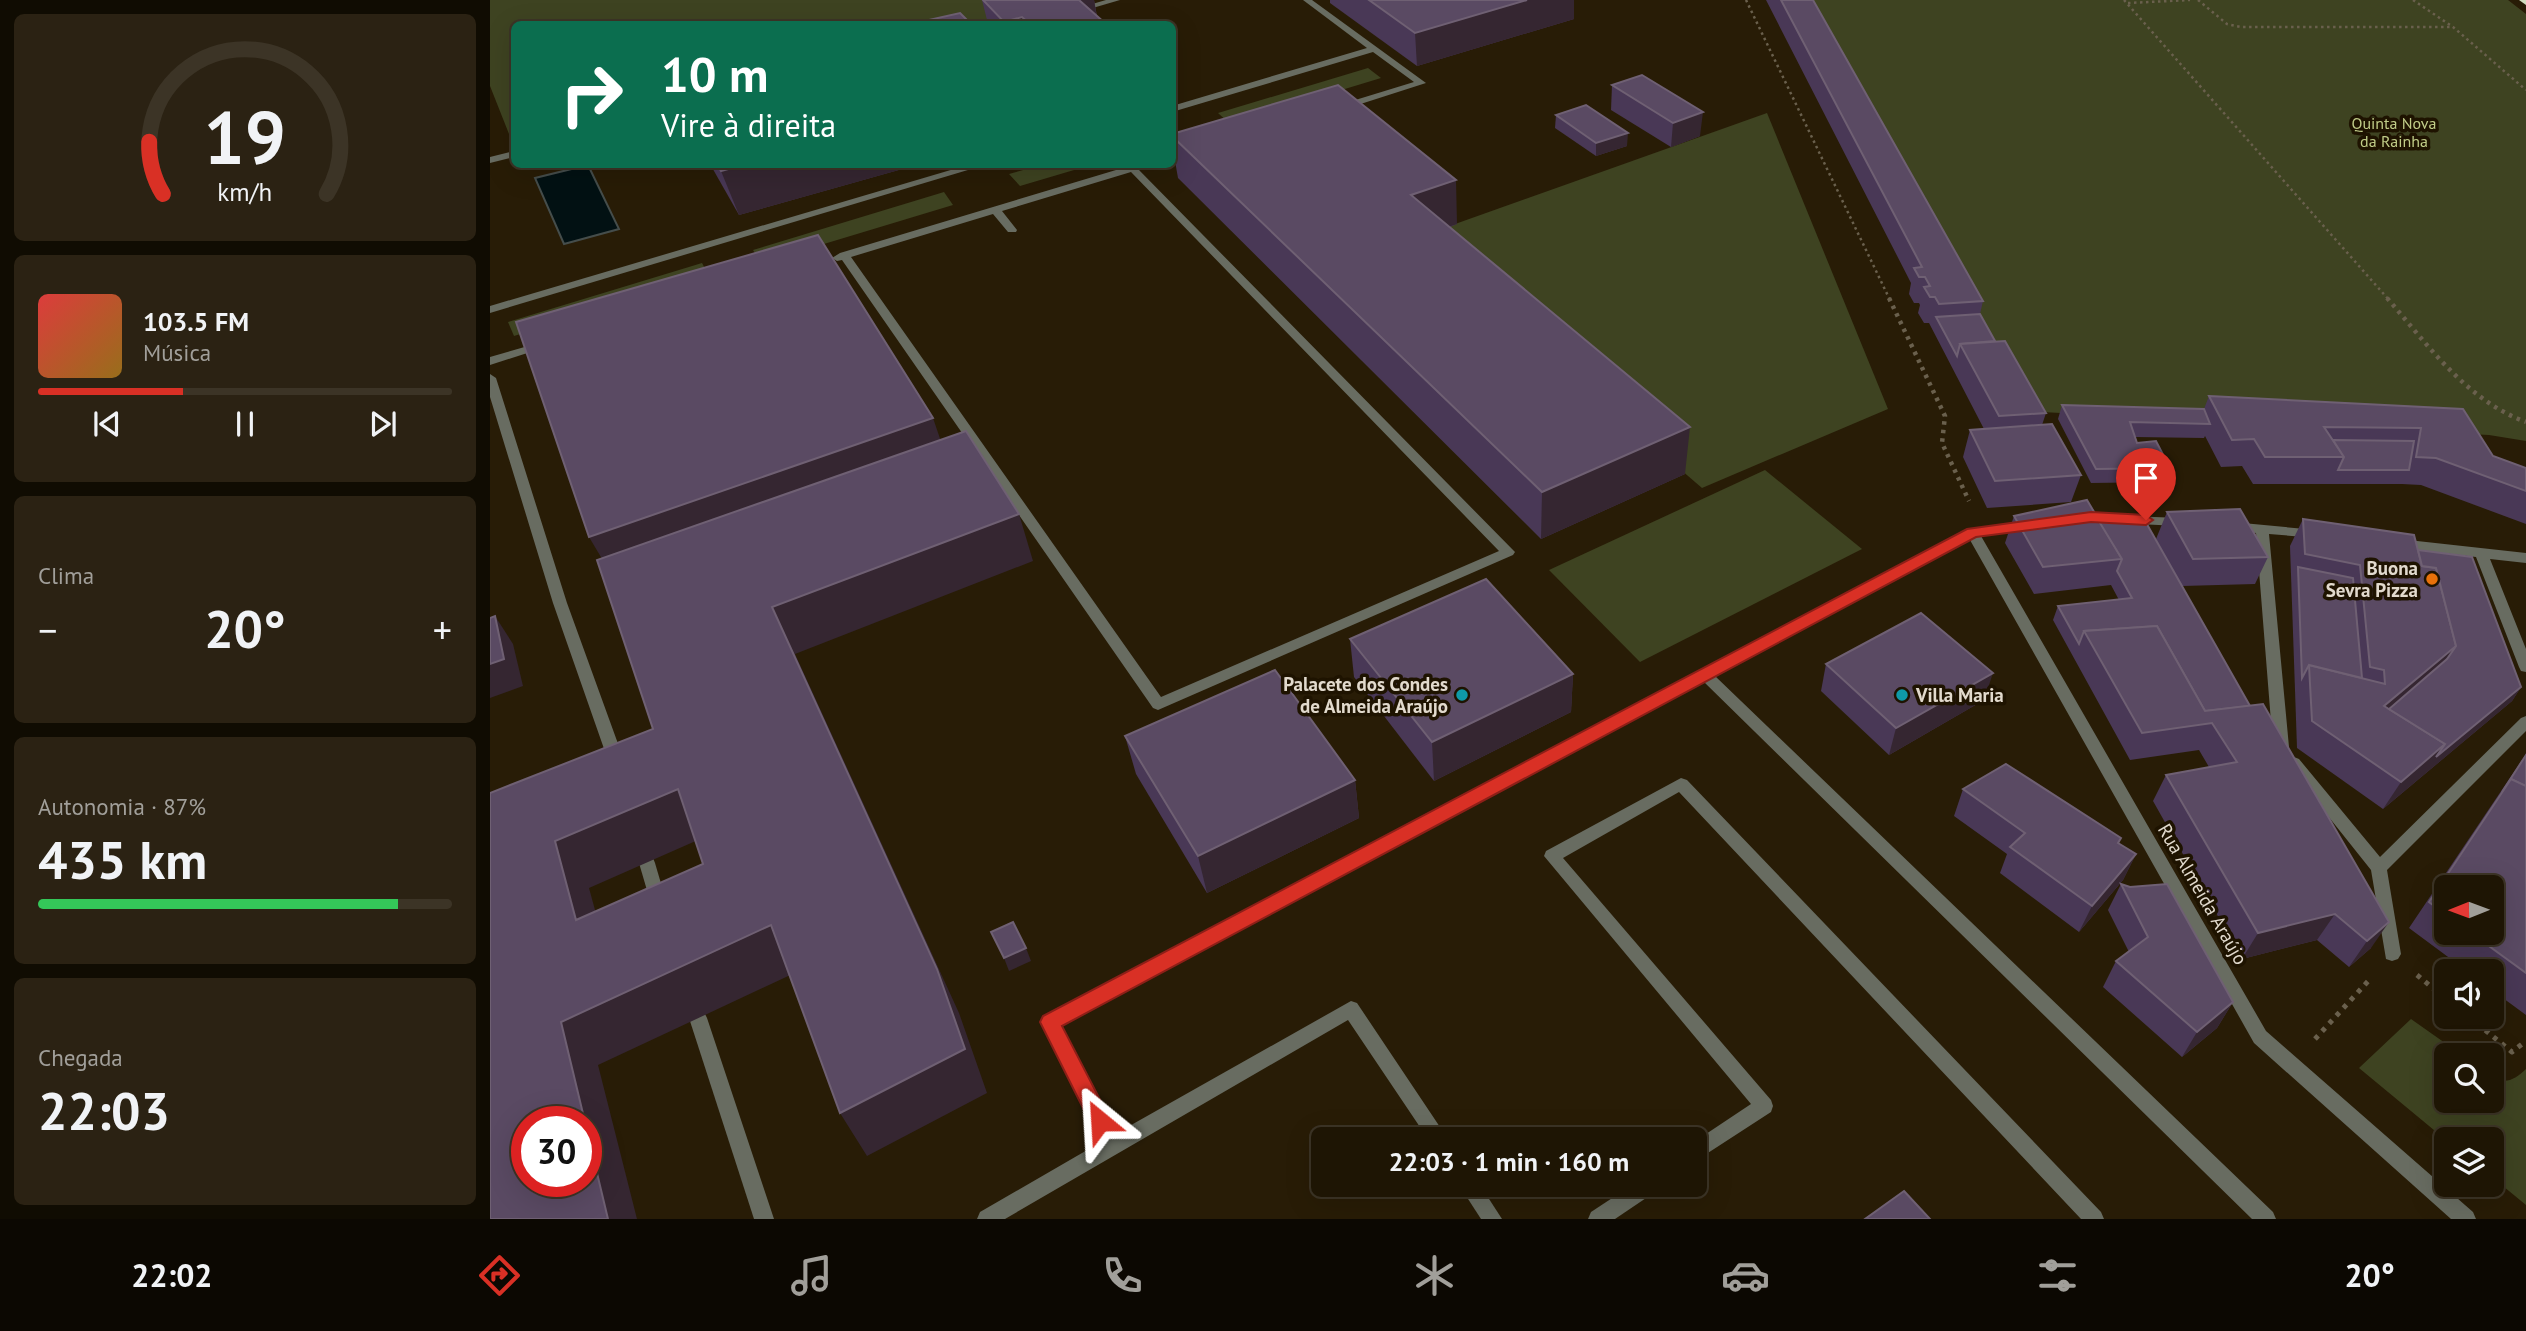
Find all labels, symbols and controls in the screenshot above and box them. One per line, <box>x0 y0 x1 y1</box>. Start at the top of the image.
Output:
text: 10 m <box>661 42 768 106</box>
icon: right <box>546 49 637 140</box>
text: 19 <box>204 90 286 184</box>
text: Vire à direita <box>661 104 836 146</box>
park label: Quinta Nova da Rainha <box>2351 113 2437 151</box>
text: km/h <box>218 175 272 207</box>
text: 103.5 FM <box>143 305 249 338</box>
text: Música <box>143 338 211 367</box>
icon: previous <box>88 405 126 443</box>
icon: pause <box>226 405 264 443</box>
icon: next <box>364 405 402 443</box>
pin <box>2116 448 2176 520</box>
icon: arrive <box>2127 459 2165 497</box>
place label: Buona Sevra Pizza <box>2326 556 2418 602</box>
text: Clima <box>38 561 94 590</box>
marker: Buona Sevra Pizza <box>2424 571 2440 587</box>
text: 20° <box>204 595 286 662</box>
text: − <box>38 605 57 654</box>
text: + <box>433 605 452 654</box>
place label: Palacete dos Condes de Almeida Araújo <box>1283 672 1448 718</box>
place label: Villa Maria <box>1915 683 2004 707</box>
marker: Palacete dos Condes de Almeida Araújo <box>1454 687 1470 703</box>
marker: Villa Maria <box>1894 687 1910 703</box>
text: Autonomia · 87% <box>38 792 206 821</box>
street label: Rua Almeida Araújo <box>2153 819 2253 969</box>
text: 435 km <box>38 826 207 893</box>
north arrow <box>2434 875 2504 945</box>
map controls <box>2434 875 2504 1197</box>
button: sound <box>2434 959 2504 1029</box>
text: Chegada <box>38 1043 123 1072</box>
button: search <box>2434 1043 2504 1113</box>
text: 22:03 <box>38 1077 170 1144</box>
position arrow <box>1063 1084 1137 1158</box>
speed limit sign: 30 <box>511 1106 602 1197</box>
button: layers <box>2434 1127 2504 1197</box>
text: 22:03 · 1 min · 160 m <box>1389 1145 1629 1178</box>
icon: directions <box>475 1251 524 1300</box>
icon: music <box>787 1251 836 1300</box>
icon: phone <box>1098 1251 1147 1300</box>
icon: climate <box>1410 1251 1459 1300</box>
icon: car <box>1721 1251 1770 1300</box>
icon: filters <box>2033 1251 2082 1300</box>
text: 22:02 <box>131 1254 212 1296</box>
text: 20° <box>2344 1254 2395 1296</box>

